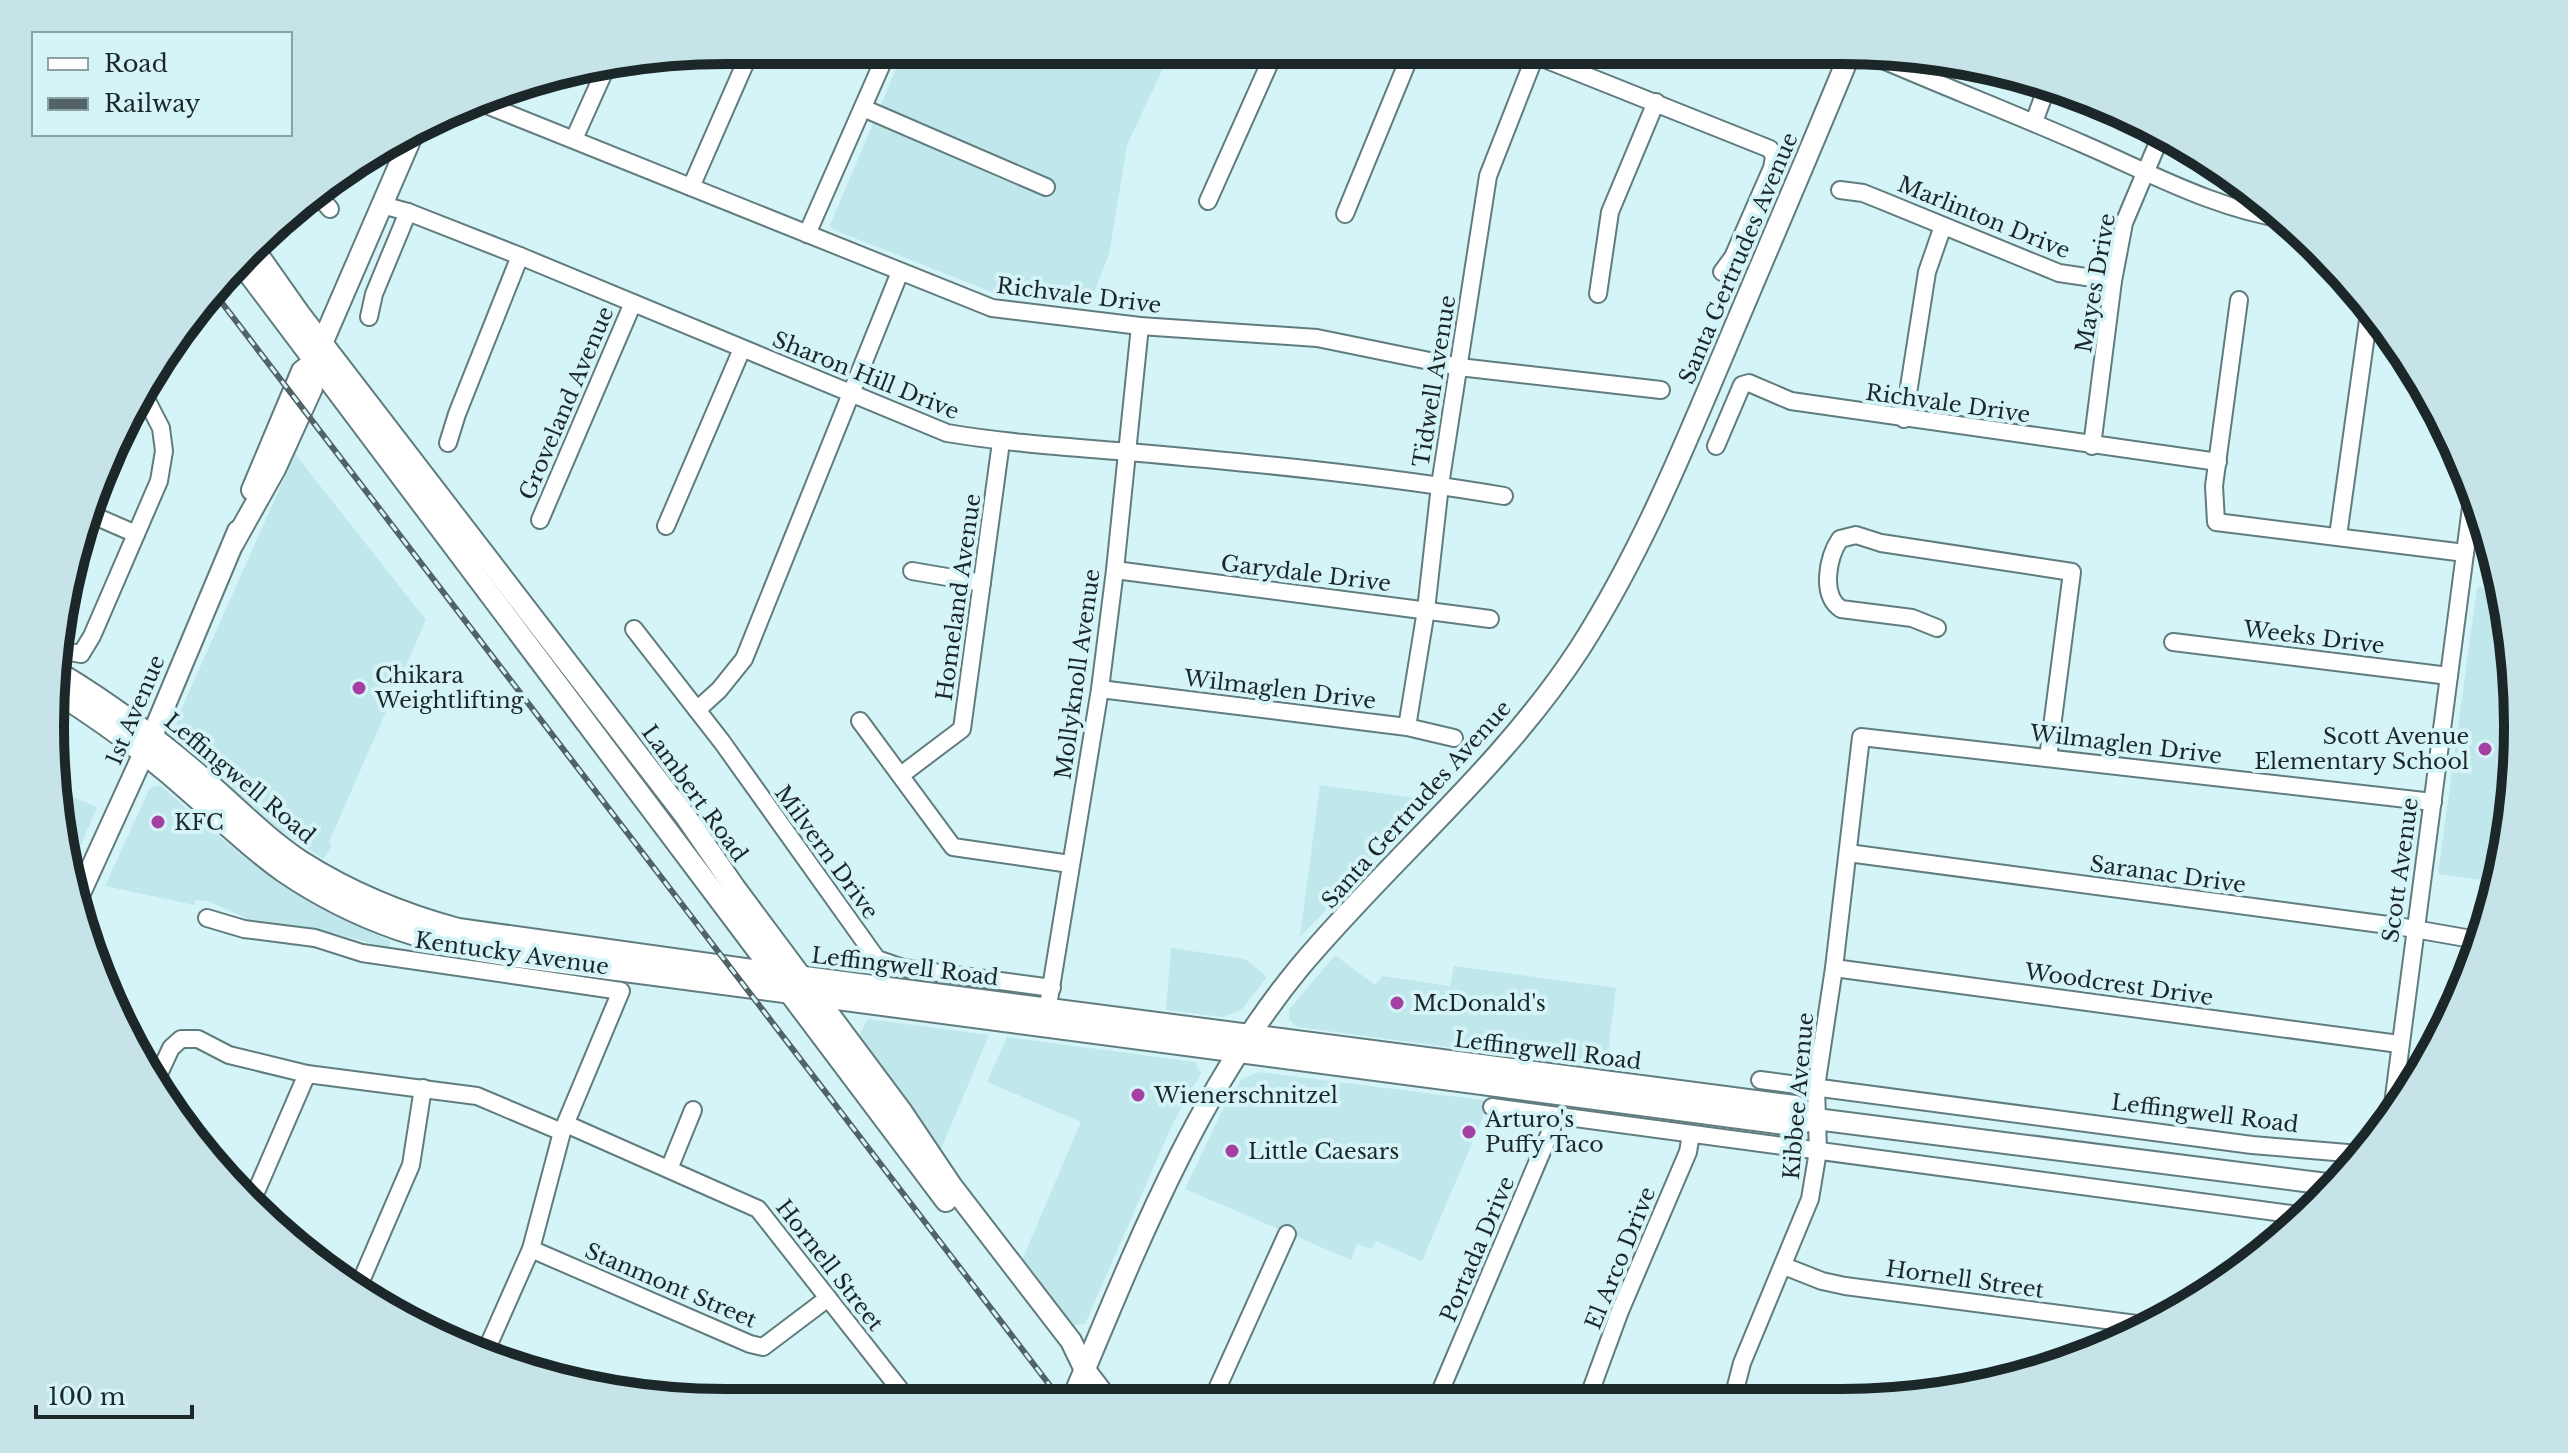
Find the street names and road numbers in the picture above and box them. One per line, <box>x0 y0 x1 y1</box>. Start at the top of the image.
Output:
street label: Santa Gertrudes Avenue <box>1673 128 1804 388</box>
street label: Marlinton Drive <box>1894 171 2074 264</box>
street label: Mayes Drive <box>2070 211 2121 355</box>
street label: Richvale Drive <box>995 272 1163 319</box>
street label: Tidwell Avenue <box>1408 293 1461 469</box>
street label: Groveland Avenue <box>514 302 619 504</box>
street label: Sharon Hill Drive <box>769 326 963 425</box>
street label: Richvale Drive <box>1864 379 2032 428</box>
street label: Homeland Avenue <box>931 492 986 702</box>
street label: Garydale Drive <box>1219 550 1393 597</box>
street label: Mollyknoll Avenue <box>1049 567 1106 781</box>
street label: Weeks Drive <box>2241 615 2386 660</box>
street label: 1st Avenue <box>100 651 171 769</box>
street label: Wilmaglen Drive <box>1181 664 1378 715</box>
street label: Santa Gertrudes Avenue <box>1316 695 1517 914</box>
street label: Leffingwell Road <box>159 707 321 849</box>
street label: Wilmaglen Drive <box>2027 719 2224 770</box>
street label: Lambert Road <box>636 720 753 867</box>
street label: Milvern Drive <box>769 780 884 925</box>
street label: Scott Avenue <box>2377 796 2424 944</box>
street label: Saranac Drive <box>2088 850 2248 899</box>
street label: Kentucky Avenue <box>413 927 611 980</box>
street label: Leffingwell Road <box>810 942 1000 991</box>
street label: Woodcrest Drive <box>2022 958 2215 1011</box>
street label: Kibbee Avenue <box>1778 1011 1819 1181</box>
street label: Leffingwell Road <box>1453 1026 1643 1075</box>
street label: Leffingwell Road <box>2110 1089 2300 1138</box>
street label: Portada Drive <box>1435 1172 1520 1326</box>
street label: El Arco Drive <box>1580 1183 1661 1333</box>
street label: Hornell Street <box>770 1194 890 1337</box>
street label: Stanmont Street <box>581 1237 761 1334</box>
street label: Hornell Street <box>1884 1255 2046 1304</box>

